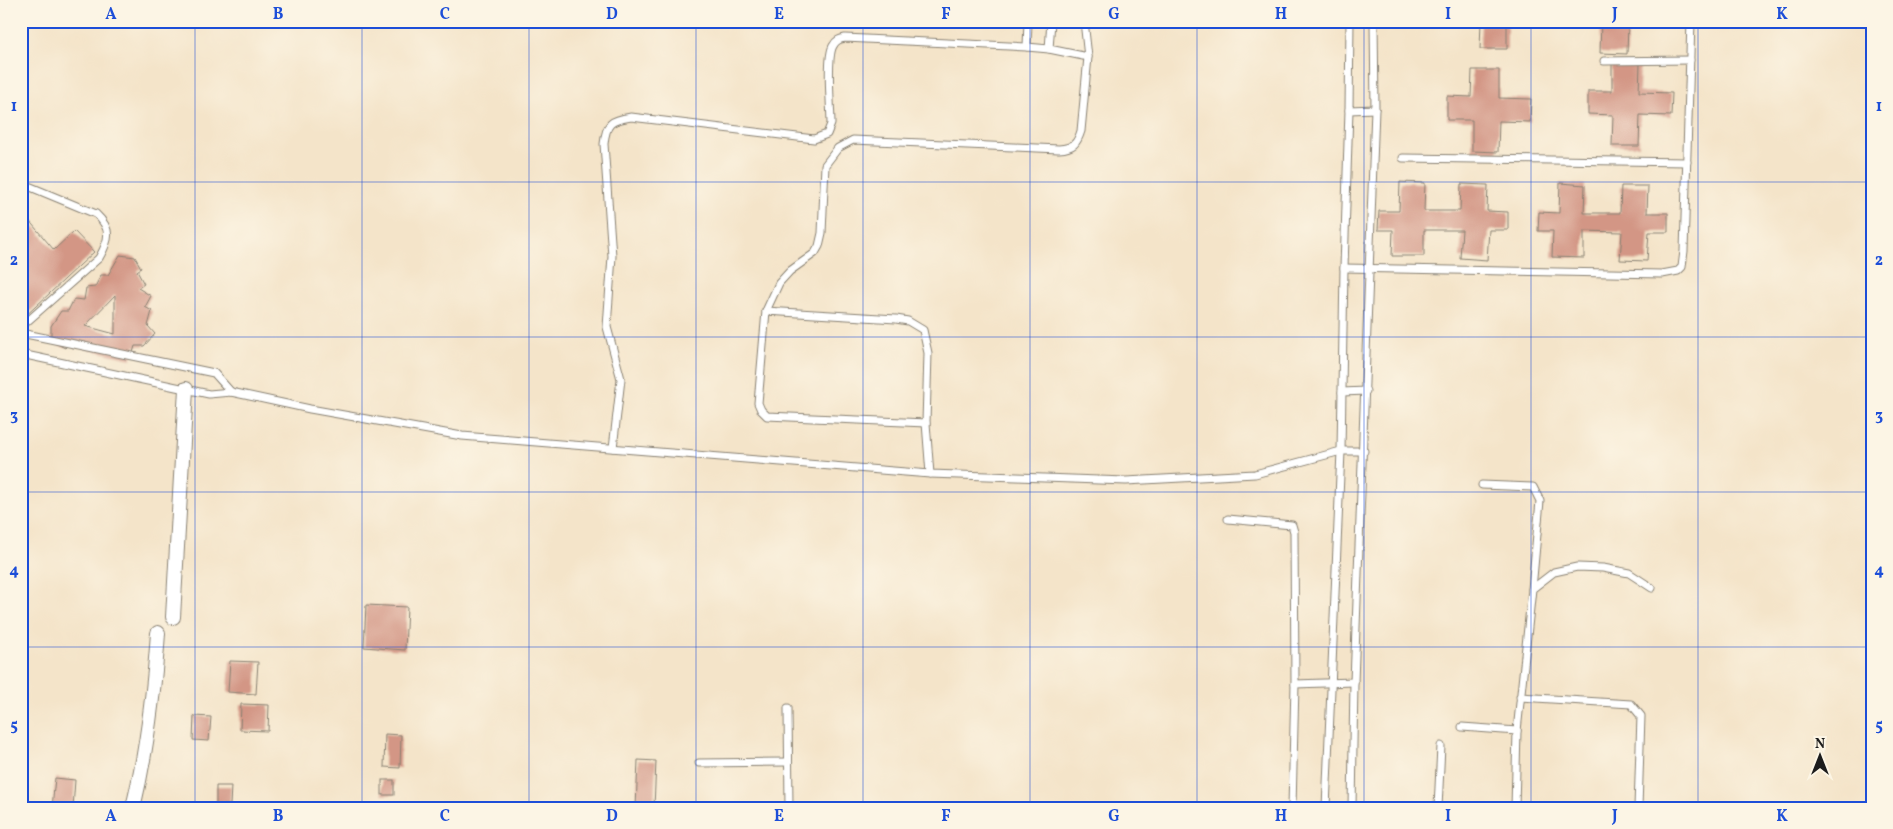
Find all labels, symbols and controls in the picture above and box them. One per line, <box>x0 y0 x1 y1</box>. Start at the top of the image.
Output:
text: A <box>105 4 117 26</box>
text: B <box>273 4 284 26</box>
text: C <box>440 4 450 26</box>
text: D <box>606 4 618 26</box>
text: E <box>774 4 784 26</box>
text: F <box>941 4 951 26</box>
text: G <box>1108 4 1120 26</box>
text: H <box>1275 4 1287 26</box>
text: I <box>1445 4 1451 26</box>
text: J <box>1611 4 1618 26</box>
text: K <box>1776 4 1788 26</box>
text: 1 <box>11 96 17 118</box>
text: 1 <box>1876 96 1882 118</box>
text: 2 <box>10 250 18 272</box>
text: 2 <box>1875 250 1883 272</box>
text: 3 <box>10 405 18 427</box>
text: 3 <box>1875 405 1883 427</box>
text: 4 <box>9 560 19 582</box>
text: 4 <box>1874 560 1884 582</box>
text: 5 <box>10 715 18 737</box>
text: 5 <box>1875 715 1883 737</box>
north arrow <box>1796 732 1846 782</box>
text: N <box>1815 735 1825 754</box>
text: A <box>105 806 117 828</box>
text: B <box>273 806 284 828</box>
text: C <box>440 806 450 828</box>
text: D <box>606 806 618 828</box>
text: E <box>774 806 784 828</box>
text: F <box>941 806 951 828</box>
text: G <box>1108 806 1120 828</box>
text: H <box>1275 806 1287 828</box>
text: I <box>1445 806 1451 828</box>
text: J <box>1611 806 1618 828</box>
text: K <box>1776 806 1788 828</box>

